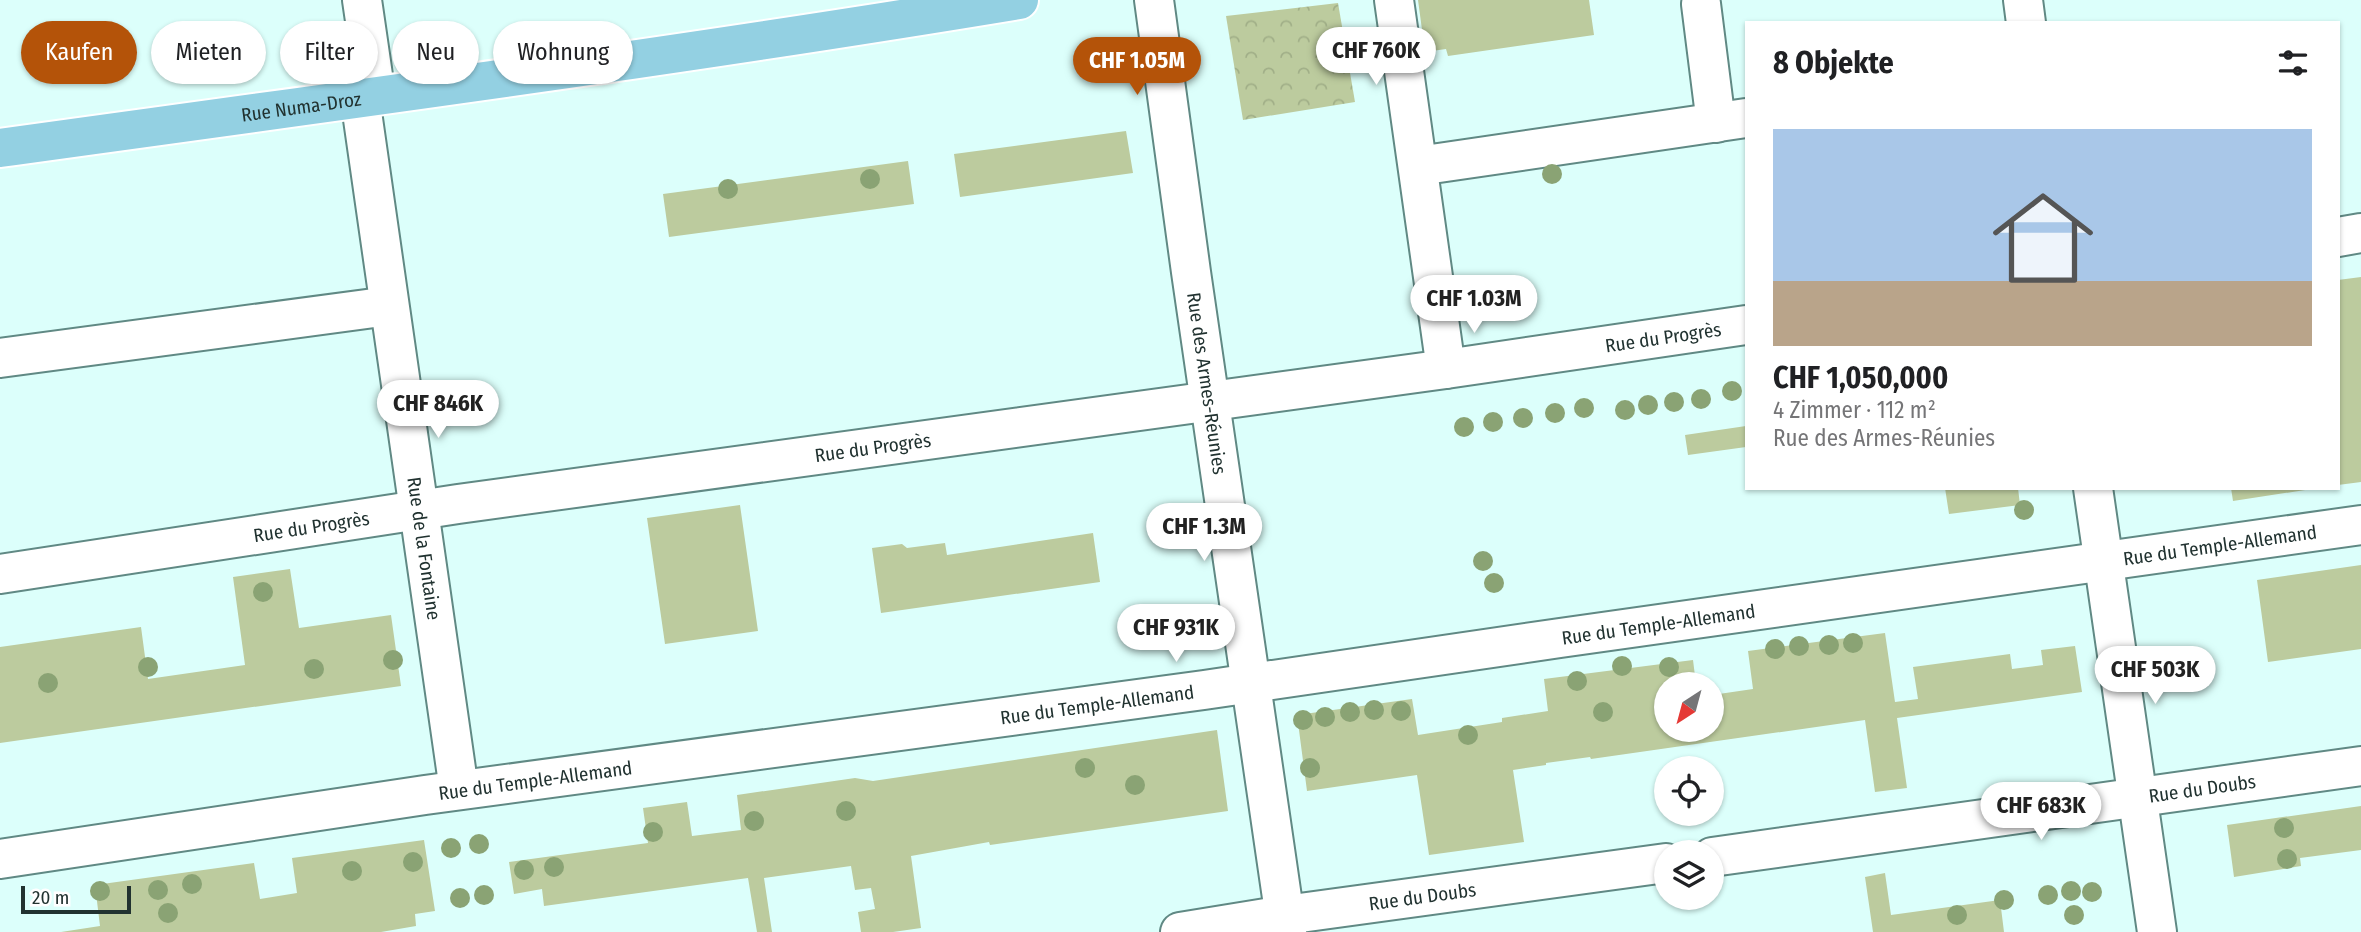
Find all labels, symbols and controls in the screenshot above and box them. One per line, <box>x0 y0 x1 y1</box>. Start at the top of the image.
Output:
chip: Kaufen <box>21 21 137 84</box>
chip: Mieten <box>151 21 266 84</box>
chip: Filter <box>280 21 378 84</box>
chip: Neu <box>392 21 479 84</box>
chip: Wohnung <box>493 21 633 84</box>
pin: CHF 760K <box>1304 28 1448 87</box>
text: CHF 760K <box>1332 36 1420 64</box>
pin: CHF 1.05M <box>1057 38 1217 97</box>
icon: filters <box>2274 44 2312 82</box>
text: 8 Objekte <box>1773 45 1894 81</box>
text: CHF 1.05M <box>1089 46 1185 74</box>
street label: Rue Numa-Droz <box>240 87 363 127</box>
icon: home <box>1980 175 2106 301</box>
pin: CHF 1.03M <box>1394 276 1554 335</box>
text: CHF 1.03M <box>1426 284 1522 312</box>
street label: Rue des Armes-Réunies <box>1182 291 1231 476</box>
street label: Rue du Progrès <box>1604 318 1723 358</box>
text: CHF 1,050,000 <box>1773 360 1948 396</box>
pin: CHF 846K <box>366 380 510 440</box>
text: CHF 846K <box>393 389 483 417</box>
text: 4 Zimmer · 112 m² <box>1773 396 1936 424</box>
text: Rue des Armes-Réunies <box>1773 424 1995 452</box>
street label: Rue du Progrès <box>813 429 932 467</box>
street label: Rue de la Fontaine <box>402 475 446 621</box>
pin: CHF 1.3M <box>1132 504 1276 563</box>
street label: Rue du Progrès <box>252 507 371 547</box>
text: CHF 1.3M <box>1162 512 1246 540</box>
street label: Rue du Temple-Allemand <box>2122 520 2318 570</box>
street label: Rue du Temple-Allemand <box>1560 600 1757 650</box>
pin: CHF 931K <box>1104 604 1248 664</box>
text: CHF 931K <box>1133 613 1219 641</box>
pin: CHF 503K <box>2083 646 2227 706</box>
text: CHF 503K <box>2111 655 2199 683</box>
north arrow <box>1654 672 1724 742</box>
map controls <box>1654 672 1724 910</box>
street label: Rue du Temple-Allemand <box>999 680 1195 729</box>
street label: Rue du Temple-Allemand <box>437 756 634 805</box>
button: locate <box>1654 756 1724 826</box>
street label: Rue du Doubs <box>2147 770 2257 808</box>
pin: CHF 683K <box>1969 782 2113 842</box>
text: CHF 683K <box>1996 791 2086 819</box>
button: layers <box>1654 840 1724 910</box>
street label: Rue du Doubs <box>1367 878 1477 915</box>
scale bar <box>21 883 131 915</box>
text: 20 m <box>32 886 69 909</box>

